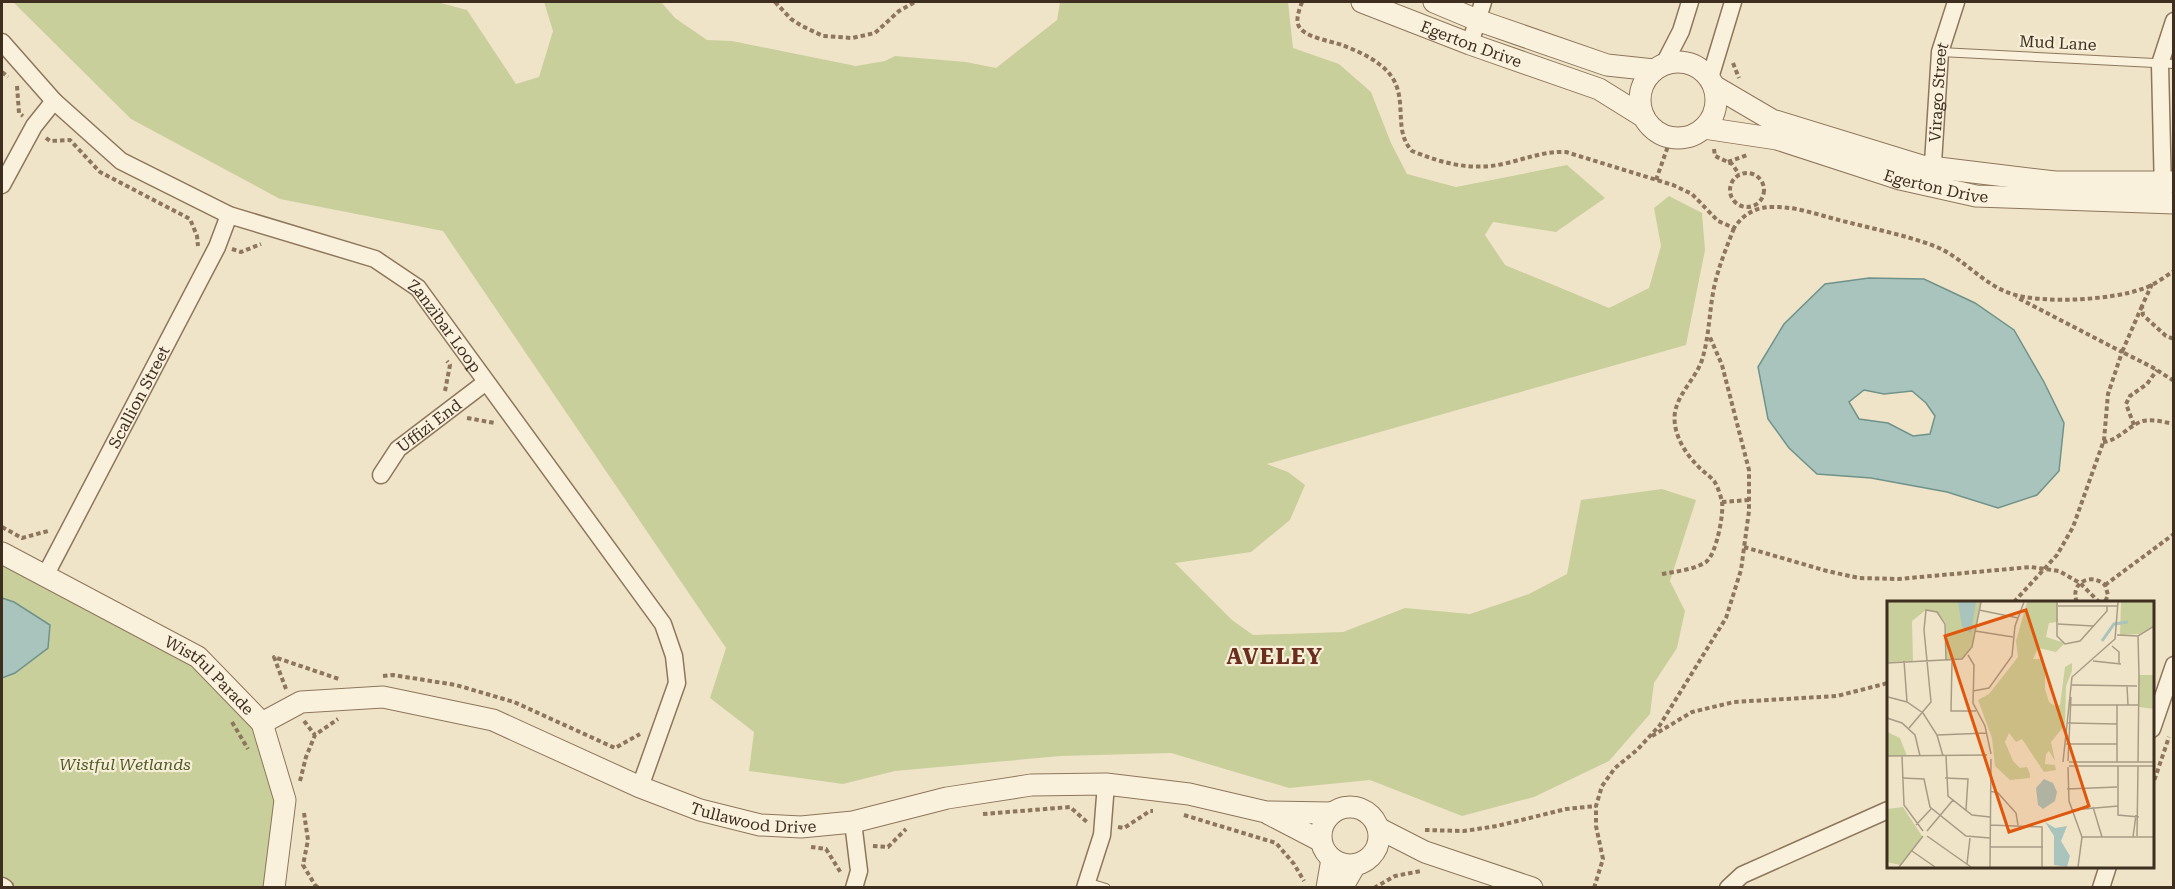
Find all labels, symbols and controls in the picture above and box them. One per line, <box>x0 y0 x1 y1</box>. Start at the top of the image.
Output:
street label: Egerton Drive <box>1418 16 1525 71</box>
street label: Mud Lane <box>2019 31 2097 55</box>
street label: Virago Street <box>1925 40 1952 143</box>
street label: Egerton Drive <box>1881 165 1989 206</box>
street label: Zanzibar Loop <box>405 275 486 376</box>
street label: Scallion Street <box>104 342 173 451</box>
street label: Uffizi End <box>393 395 465 456</box>
inset map <box>1887 601 2154 868</box>
street label: Wistful Parade <box>161 632 258 719</box>
district label: AVELEY <box>1227 644 1323 669</box>
park label: Wistful Wetlands <box>59 755 191 774</box>
street label: Tullawood Drive <box>688 798 817 837</box>

